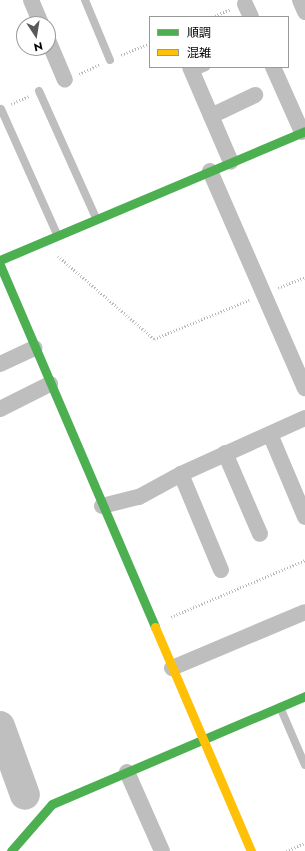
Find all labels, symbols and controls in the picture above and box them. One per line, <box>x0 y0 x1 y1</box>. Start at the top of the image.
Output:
north arrow <box>16 16 56 56</box>
legend <box>149 16 289 68</box>
text: 順調 <box>187 24 211 42</box>
text: N <box>32 38 44 55</box>
text: 混雑 <box>187 44 211 62</box>

